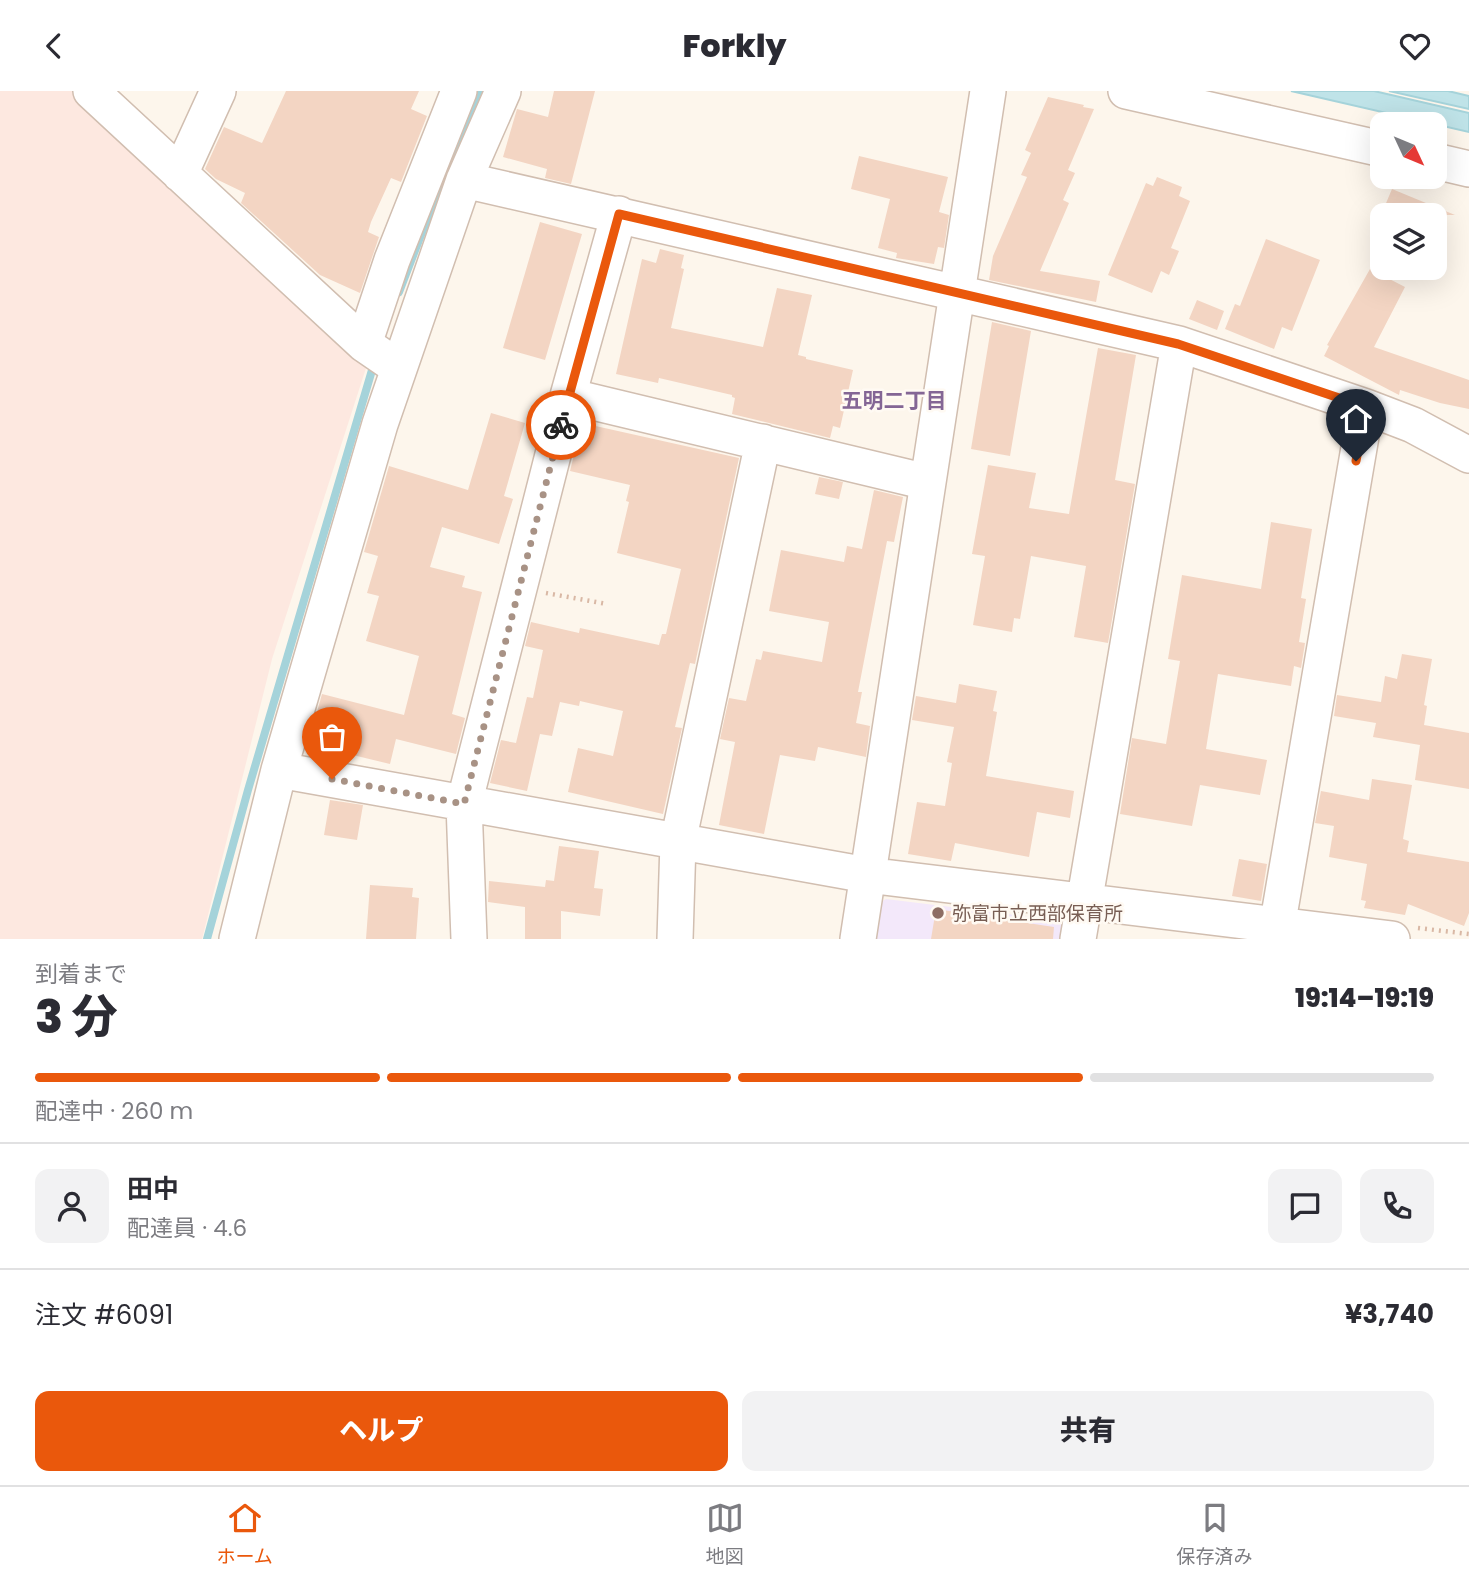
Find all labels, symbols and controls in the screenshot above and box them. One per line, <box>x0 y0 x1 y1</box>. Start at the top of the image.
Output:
text: Forkly <box>682 23 787 68</box>
icon: back <box>35 27 73 65</box>
icon: heart <box>1396 27 1434 65</box>
north arrow <box>1370 112 1447 189</box>
map controls <box>1370 112 1447 280</box>
button: layers <box>1370 203 1447 280</box>
district label: 五明二丁目 <box>842 386 947 415</box>
pin <box>1326 389 1386 461</box>
courier <box>526 390 596 460</box>
icon: home <box>1337 400 1375 438</box>
icon: bike <box>542 406 580 444</box>
pin <box>302 707 362 779</box>
icon: bag <box>313 718 351 756</box>
place label: 弥富市立西部保育所 <box>952 900 1123 927</box>
marker: 弥富市立西部保育所 <box>930 905 946 921</box>
text: 到着まで <box>35 958 127 990</box>
text: 19:14–19:19 <box>1295 980 1434 1016</box>
text: 3 分 <box>35 985 118 1049</box>
text: 配達中 · 260 m <box>35 1095 193 1127</box>
button: person <box>35 1169 109 1243</box>
button: chat <box>1268 1169 1342 1243</box>
button: phone <box>1360 1169 1434 1243</box>
text: 田中 <box>127 1171 179 1207</box>
text: 配達員 · 4.6 <box>127 1212 247 1244</box>
text: ¥3,740 <box>1345 1296 1434 1332</box>
text: 注文 #6091 <box>35 1297 173 1333</box>
button: ヘルプ <box>35 1391 728 1471</box>
button: 共有 <box>742 1391 1434 1471</box>
tab: ホーム <box>216 1499 273 1571</box>
tab: 地図 <box>706 1499 744 1571</box>
tab: 保存済み <box>1177 1499 1253 1571</box>

